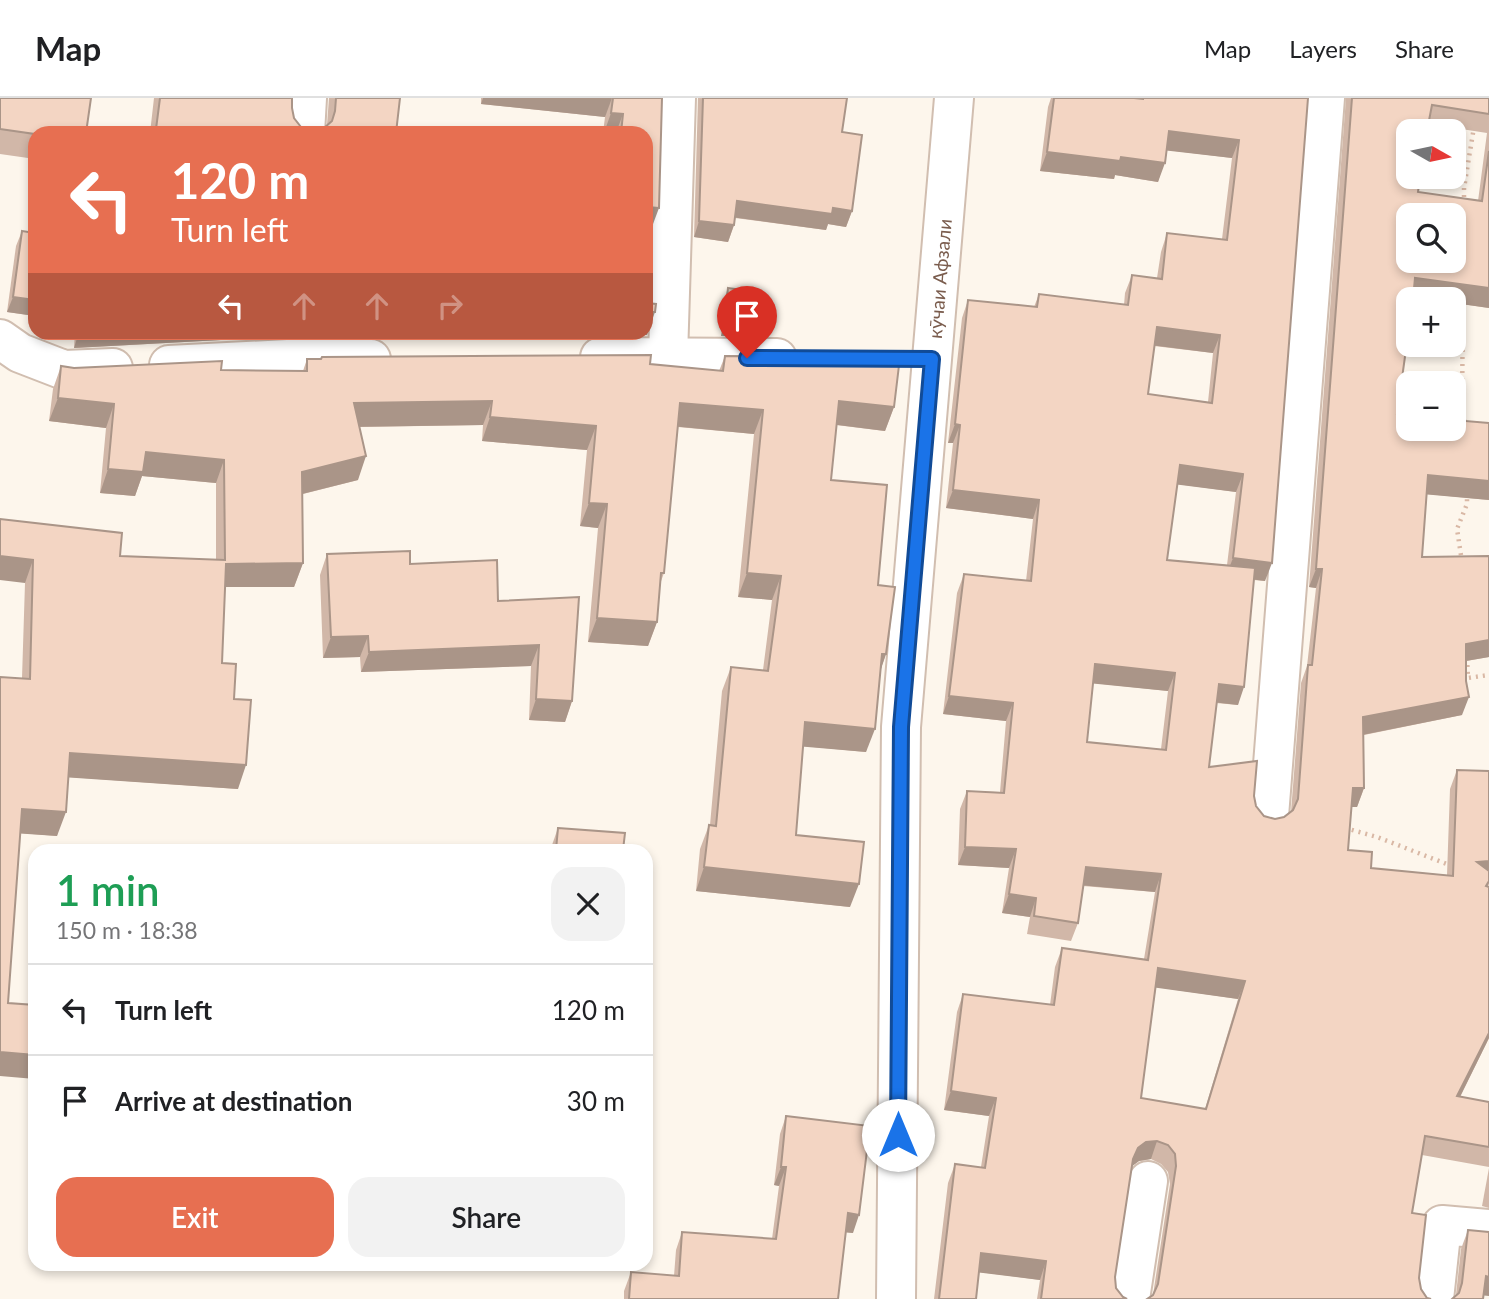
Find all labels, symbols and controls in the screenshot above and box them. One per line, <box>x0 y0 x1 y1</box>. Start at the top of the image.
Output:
text: Map <box>35 28 101 68</box>
text: Map <box>1204 34 1251 63</box>
text: Layers <box>1289 34 1357 63</box>
text: Share <box>1395 34 1454 63</box>
north arrow <box>1396 119 1466 189</box>
map controls <box>1396 119 1466 441</box>
text: 120 m <box>171 151 309 209</box>
icon: left <box>56 154 147 245</box>
button: search <box>1396 203 1466 273</box>
text: Turn left <box>171 210 288 249</box>
street label: кӯчаи Афзали <box>922 218 955 340</box>
pin <box>717 286 777 358</box>
icon: left <box>212 287 250 325</box>
icon: ahead <box>285 287 323 325</box>
icon: ahead <box>358 287 396 325</box>
icon: right <box>431 287 469 325</box>
button: + <box>1396 287 1466 357</box>
icon: arrive <box>728 297 766 335</box>
button: − <box>1396 371 1466 441</box>
text: 1 min <box>56 865 160 915</box>
button: close <box>551 867 625 941</box>
text: 150 m · 18:38 <box>56 916 198 944</box>
icon: left <box>56 991 94 1029</box>
text: Turn left <box>115 994 212 1026</box>
text: 120 m <box>552 994 625 1026</box>
icon: arrive <box>56 1082 94 1120</box>
text: Arrive at destination <box>115 1085 352 1117</box>
text: 30 m <box>567 1085 625 1117</box>
position arrow <box>861 1098 935 1172</box>
button: Exit <box>56 1177 334 1257</box>
button: Share <box>348 1177 625 1257</box>

